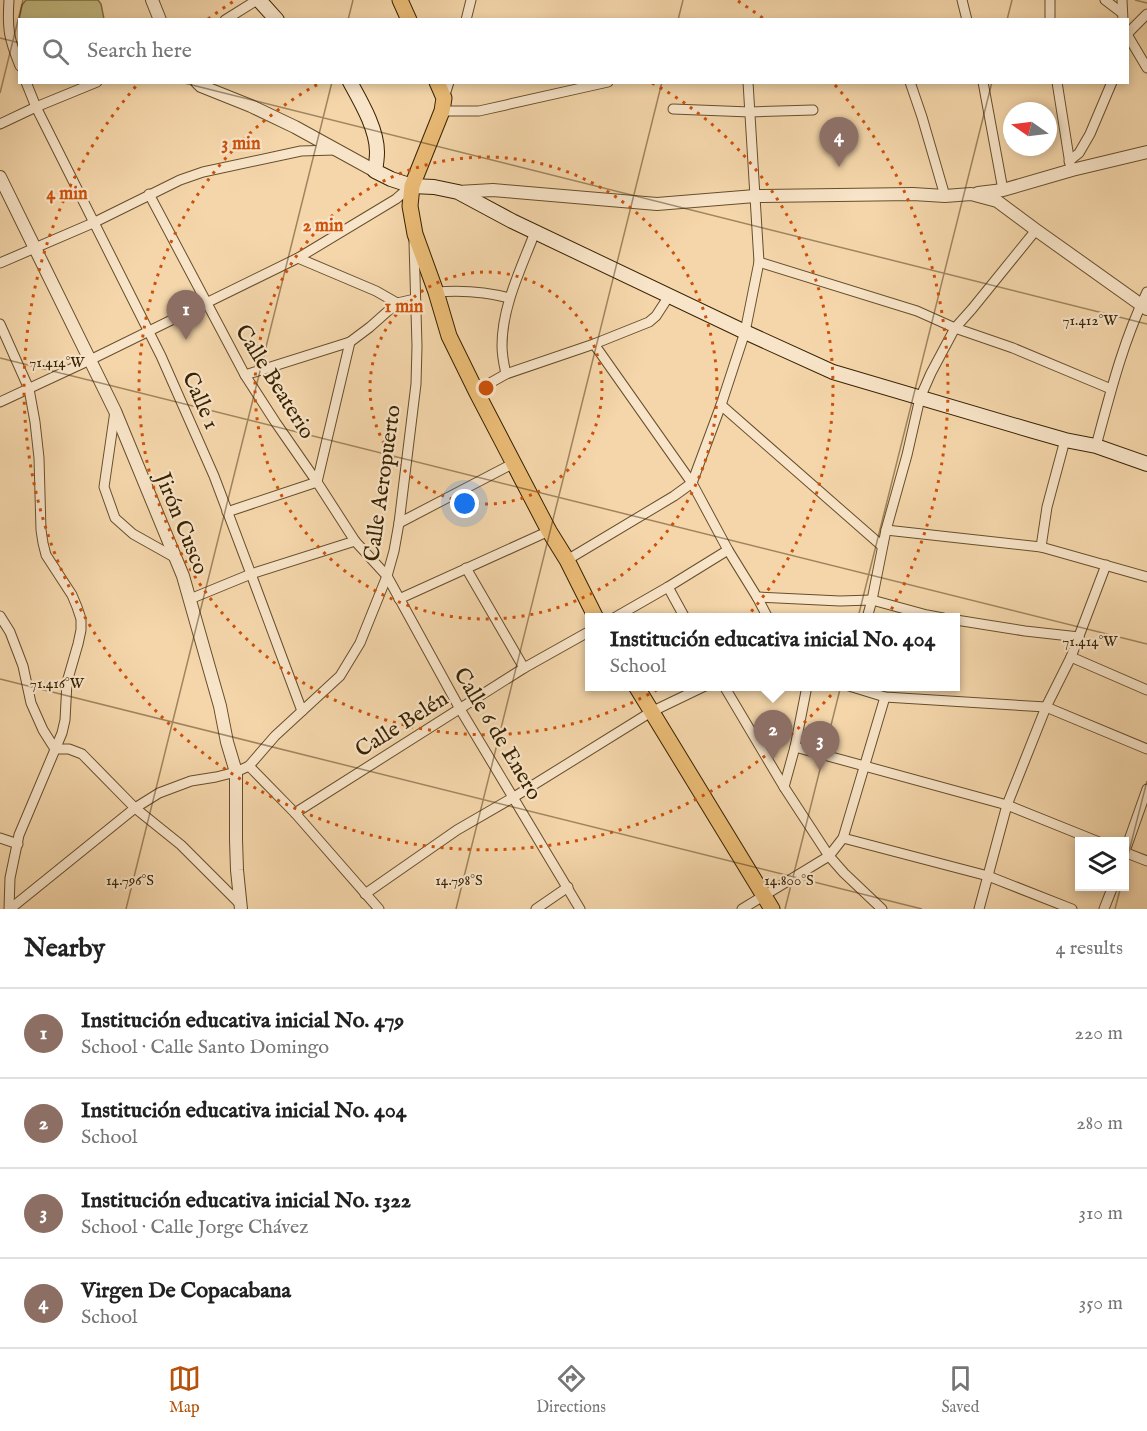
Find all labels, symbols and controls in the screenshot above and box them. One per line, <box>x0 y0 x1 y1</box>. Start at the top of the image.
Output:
search box <box>18 18 1129 84</box>
icon: search <box>39 35 72 68</box>
text: Search here <box>87 37 192 65</box>
north arrow <box>1003 102 1057 156</box>
pin: 4 <box>820 118 858 167</box>
text: 3 min <box>222 133 261 156</box>
text: 4 min <box>46 183 88 206</box>
text: 2 min <box>303 215 344 238</box>
pin: 1 <box>166 290 206 340</box>
text: 1 min <box>385 296 424 319</box>
text: 71.412°W <box>1063 311 1118 330</box>
street label: Calle Beaterio <box>228 320 321 445</box>
text: 71.414°W <box>29 353 85 372</box>
street label: Calle 1 <box>175 368 225 434</box>
centre of rings <box>476 378 496 398</box>
street label: Calle Aeropuerto <box>358 403 408 563</box>
street label: Jirón Cusco <box>147 466 214 579</box>
your location <box>450 489 479 518</box>
popup <box>585 613 960 691</box>
text: Institución educativa inicial No. 404 <box>610 626 935 654</box>
text: 71.414°W <box>1062 632 1118 651</box>
text: School <box>610 654 666 679</box>
street label: Calle 6 de Enero <box>447 663 548 806</box>
text: 71.416°W <box>30 674 85 693</box>
street label: Calle Belén <box>350 685 454 764</box>
pin: 2 <box>754 710 792 760</box>
pin: 3 <box>800 722 840 771</box>
map controls <box>1075 837 1129 891</box>
button: layers <box>1075 837 1129 891</box>
text: 14.796°S <box>106 871 154 890</box>
text: 14.798°S <box>435 871 483 890</box>
text: 14.800°S <box>764 871 814 890</box>
text: Nearby <box>24 932 105 965</box>
text: 4 results <box>1056 936 1123 961</box>
text: Institución educativa inicial No. 479 <box>81 1007 404 1035</box>
text: 1 <box>40 1021 47 1046</box>
text: 220 m <box>1075 1021 1123 1046</box>
text: School · Calle Santo Domingo <box>81 1035 329 1060</box>
text: Institución educativa inicial No. 404 <box>81 1097 407 1125</box>
text: 2 <box>39 1111 48 1136</box>
text: 280 m <box>1076 1111 1123 1136</box>
text: School <box>81 1125 137 1150</box>
text: Institución educativa inicial No. 1322 <box>81 1187 411 1215</box>
text: 3 <box>40 1201 47 1226</box>
text: 310 m <box>1079 1201 1123 1226</box>
text: School · Calle Jorge Chávez <box>81 1215 309 1240</box>
text: Virgen De Copacabana <box>81 1277 291 1305</box>
text: 4 <box>39 1291 48 1316</box>
text: 350 m <box>1079 1291 1123 1316</box>
text: School <box>81 1305 137 1330</box>
tab: Map <box>168 1362 201 1418</box>
tab: Directions <box>536 1362 606 1418</box>
tab: Saved <box>941 1362 979 1418</box>

